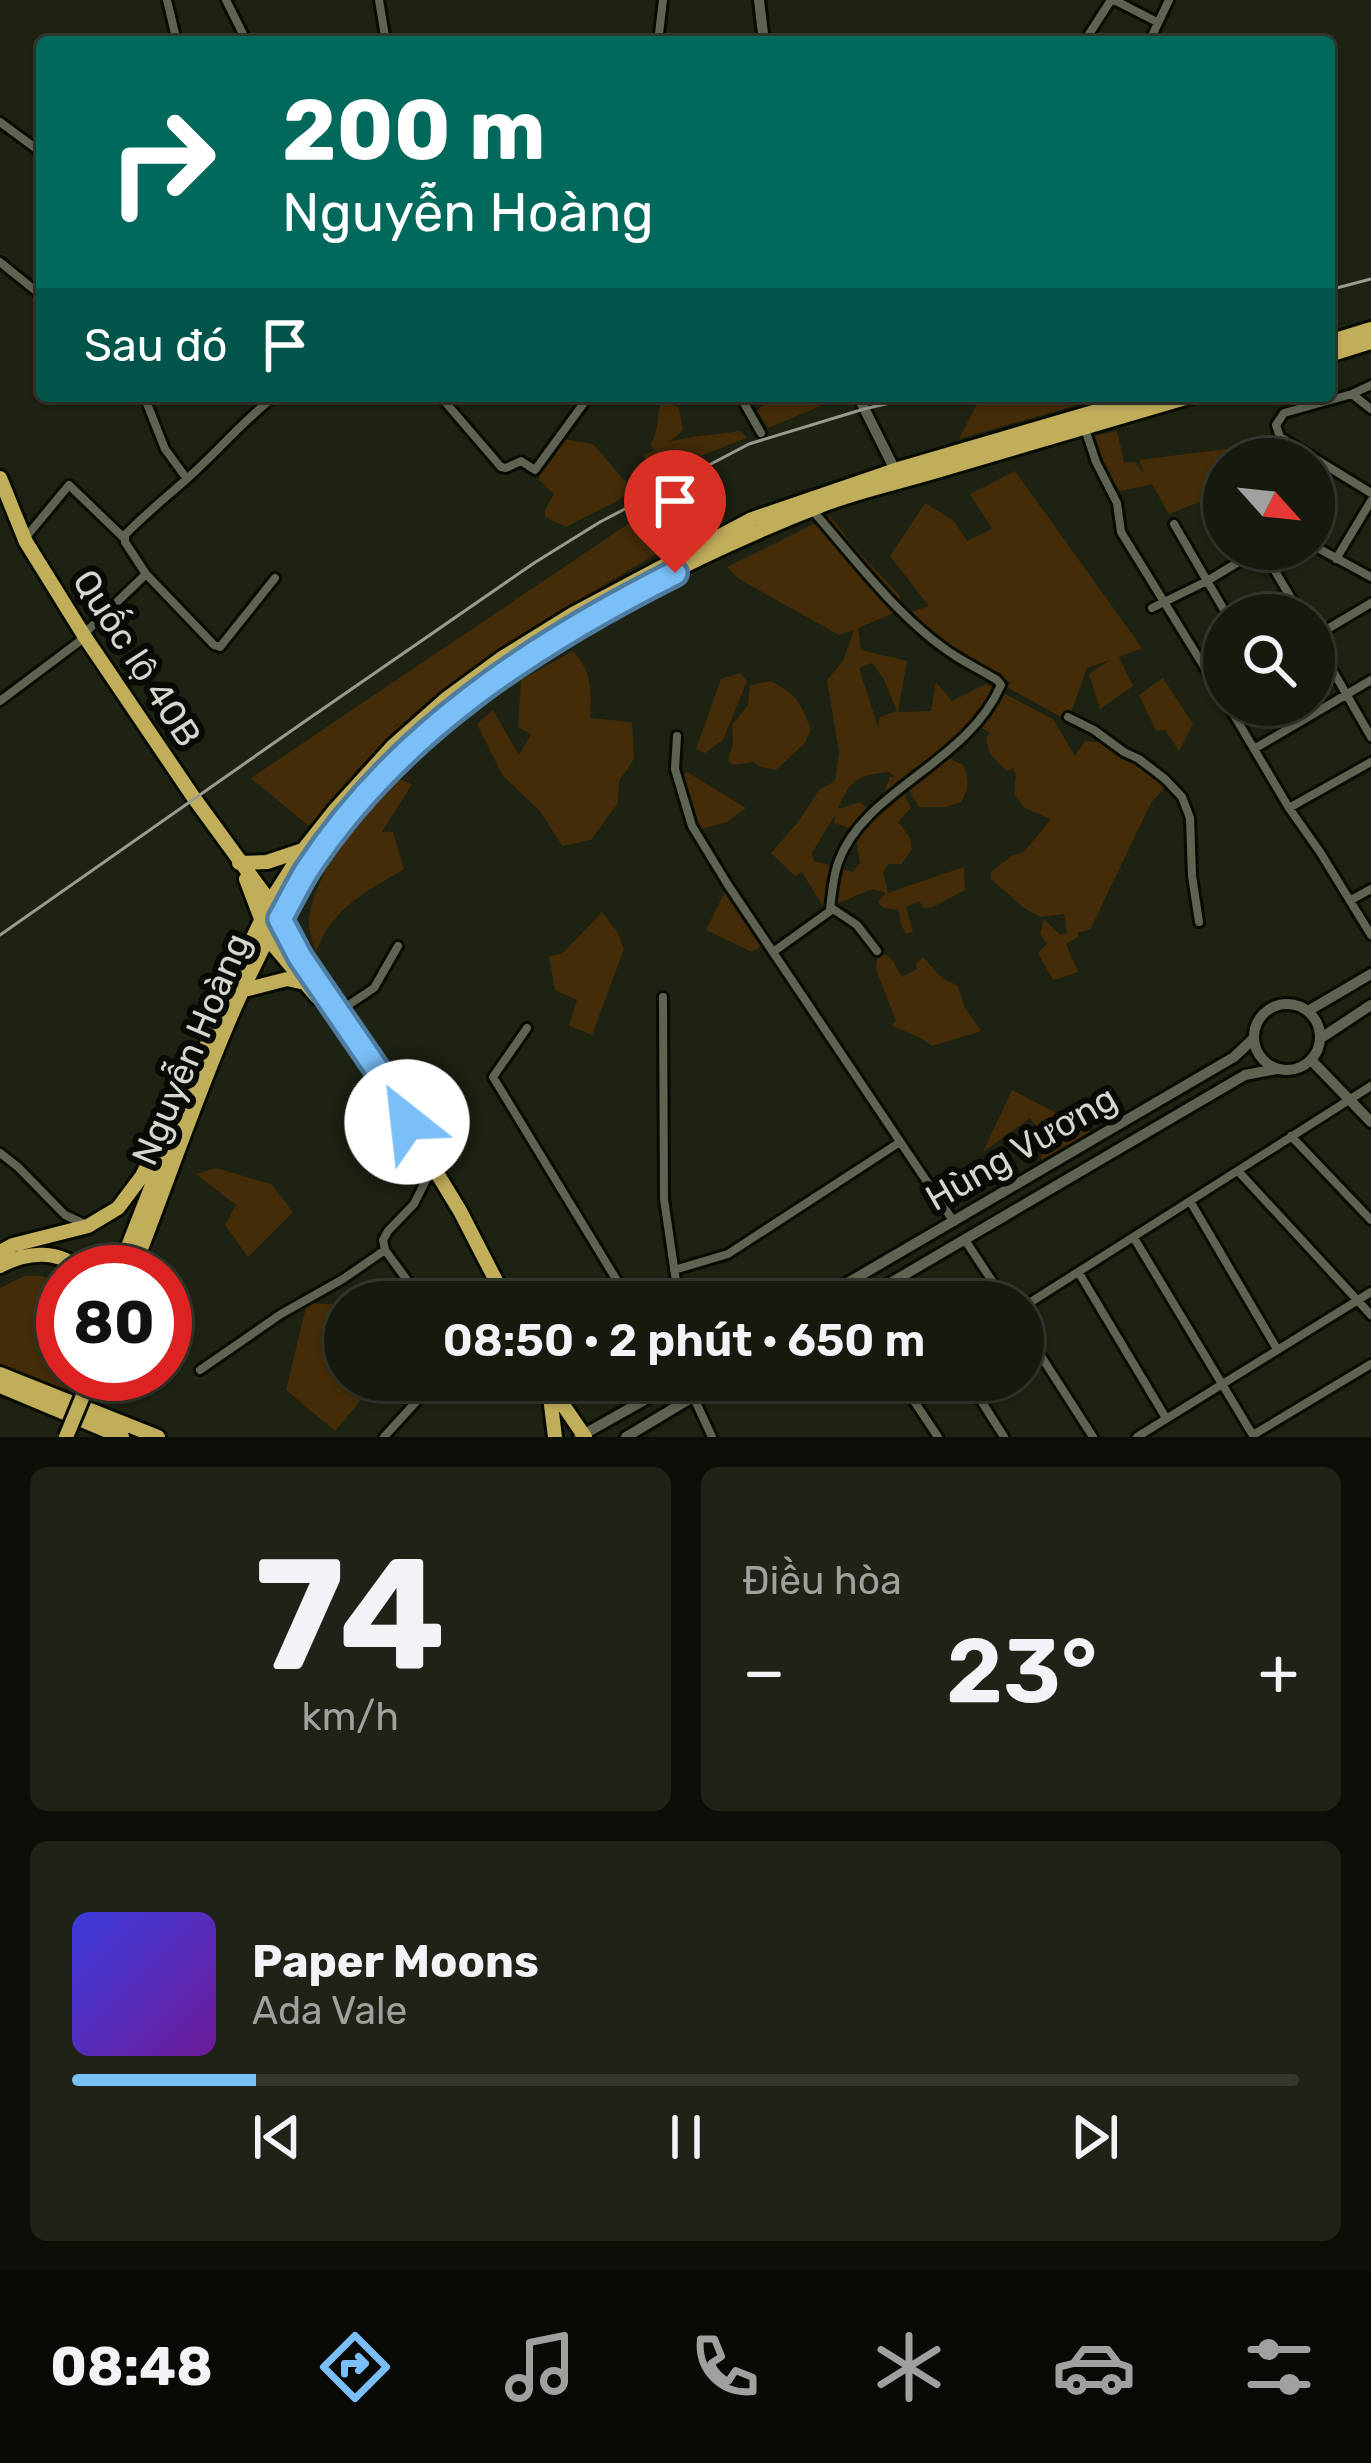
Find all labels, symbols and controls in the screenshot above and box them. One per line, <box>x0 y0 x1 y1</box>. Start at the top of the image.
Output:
text: 200 m <box>282 80 546 180</box>
icon: right <box>84 84 240 240</box>
text: Nguyễn Hoàng <box>282 181 654 245</box>
icon: arrive <box>252 312 318 378</box>
text: Sau đó <box>84 319 228 372</box>
north arrow <box>1203 438 1335 570</box>
map controls <box>1203 438 1335 726</box>
pin <box>624 450 726 573</box>
icon: arrive <box>642 468 708 534</box>
street label: Quốc lộ 40B <box>64 561 210 755</box>
button: search <box>1203 594 1335 726</box>
street label: Nguyễn Hoàng <box>123 927 259 1171</box>
position arrow <box>344 1059 470 1185</box>
street label: Hùng Vương <box>918 1076 1124 1220</box>
speed limit sign: 80 <box>36 1245 192 1401</box>
text: 08:50 · 2 phút · 650 m <box>443 1314 925 1367</box>
text: 74 <box>255 1523 446 1708</box>
text: Điều hòa <box>743 1558 902 1604</box>
text: 23° <box>946 1618 1097 1725</box>
text: − <box>743 1632 785 1711</box>
text: + <box>1258 1632 1299 1711</box>
text: km/h <box>302 1694 399 1740</box>
text: Paper Moons <box>252 1935 539 1988</box>
text: Ada Vale <box>252 1988 407 2034</box>
icon: previous <box>244 2104 310 2170</box>
icon: pause <box>653 2104 719 2170</box>
icon: next <box>1062 2104 1128 2170</box>
icon: directions <box>313 2325 397 2409</box>
icon: music <box>498 2325 582 2409</box>
icon: phone <box>683 2325 767 2409</box>
icon: climate <box>867 2325 951 2409</box>
icon: car <box>1052 2325 1136 2409</box>
icon: filters <box>1237 2325 1321 2409</box>
text: 08:48 <box>50 2335 213 2399</box>

